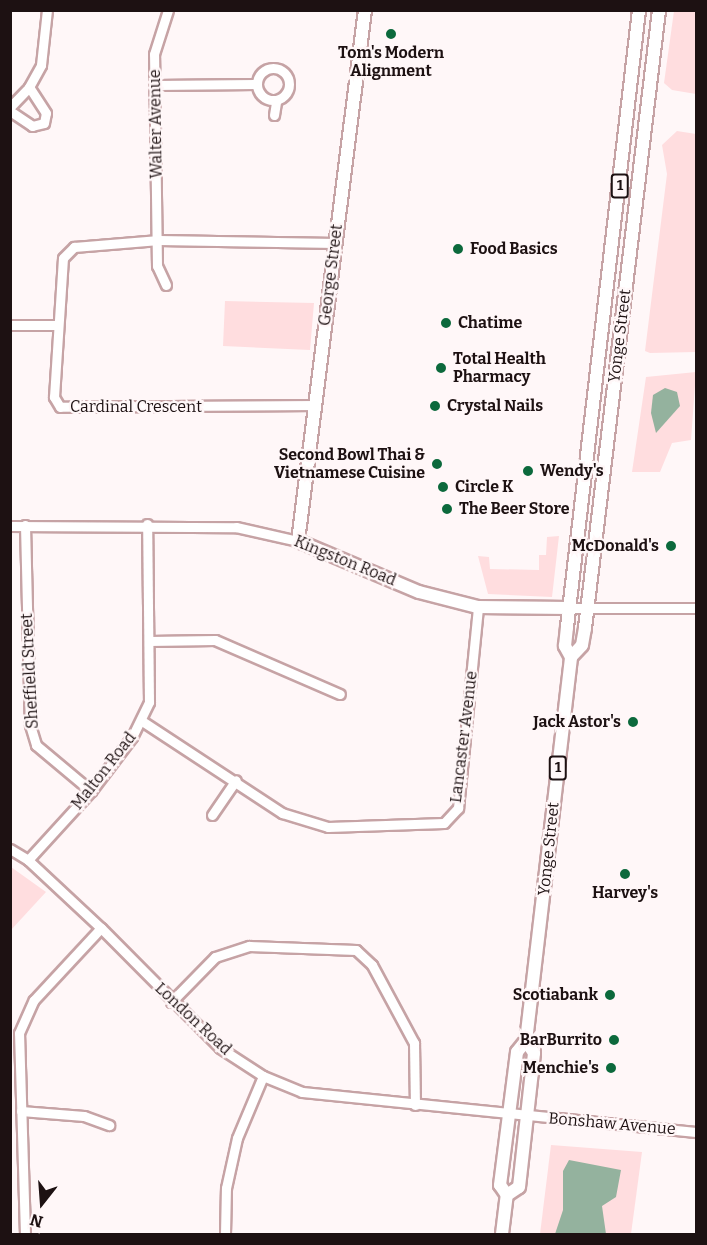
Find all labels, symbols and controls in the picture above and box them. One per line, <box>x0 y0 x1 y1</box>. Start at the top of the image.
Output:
marker: Tom's Modern Alignment <box>384 27 398 41</box>
place label: Tom's Modern Alignment <box>338 43 444 81</box>
street label: Walter Avenue <box>145 69 167 179</box>
road number: 1 <box>610 174 630 198</box>
street label: George Street <box>315 223 347 327</box>
place label: Food Basics <box>470 239 558 259</box>
marker: Food Basics <box>451 242 465 256</box>
street label: Yonge Street <box>605 288 635 384</box>
place label: Chatime <box>458 313 522 333</box>
marker: Chatime <box>439 316 453 330</box>
place label: Total Health Pharmacy <box>453 349 546 387</box>
marker: Total Health Pharmacy <box>434 361 448 375</box>
place label: Crystal Nails <box>447 396 543 416</box>
street label: Cardinal Crescent <box>70 397 202 417</box>
marker: Crystal Nails <box>428 399 442 413</box>
place label: Second Bowl Thai & Vietnamese Cuisine <box>274 445 425 483</box>
marker: Second Bowl Thai & Vietnamese Cuisine <box>430 457 444 471</box>
place label: Wendy's <box>540 461 604 481</box>
marker: Wendy's <box>521 464 535 478</box>
place label: Circle K <box>455 477 513 497</box>
marker: Circle K <box>436 480 450 494</box>
place label: The Beer Store <box>459 499 570 519</box>
marker: The Beer Store <box>440 502 454 516</box>
street label: Kingston Road <box>291 532 399 590</box>
place label: McDonald's <box>572 536 659 556</box>
marker: McDonald's <box>664 539 678 553</box>
street label: Sheffield Street <box>17 613 43 729</box>
street label: Lancaster Avenue <box>446 670 482 804</box>
place label: Jack Astor's <box>533 712 621 732</box>
marker: Jack Astor's <box>626 715 640 729</box>
street label: Malton Road <box>68 728 140 814</box>
road number: 1 <box>548 756 568 780</box>
street label: Yonge Street <box>535 801 563 897</box>
marker: Harvey's <box>618 867 632 881</box>
place label: Harvey's <box>592 883 658 903</box>
street label: London Road <box>151 979 235 1059</box>
place label: Scotiabank <box>513 985 598 1005</box>
marker: Scotiabank <box>603 988 617 1002</box>
place label: BarBurrito <box>520 1030 602 1050</box>
marker: BarBurrito <box>607 1033 621 1047</box>
place label: Menchie's <box>523 1058 599 1078</box>
marker: Menchie's <box>604 1061 618 1075</box>
street label: Bonshaw Avenue <box>548 1109 676 1139</box>
north arrow <box>12 1173 72 1233</box>
text: N <box>28 1210 45 1232</box>

